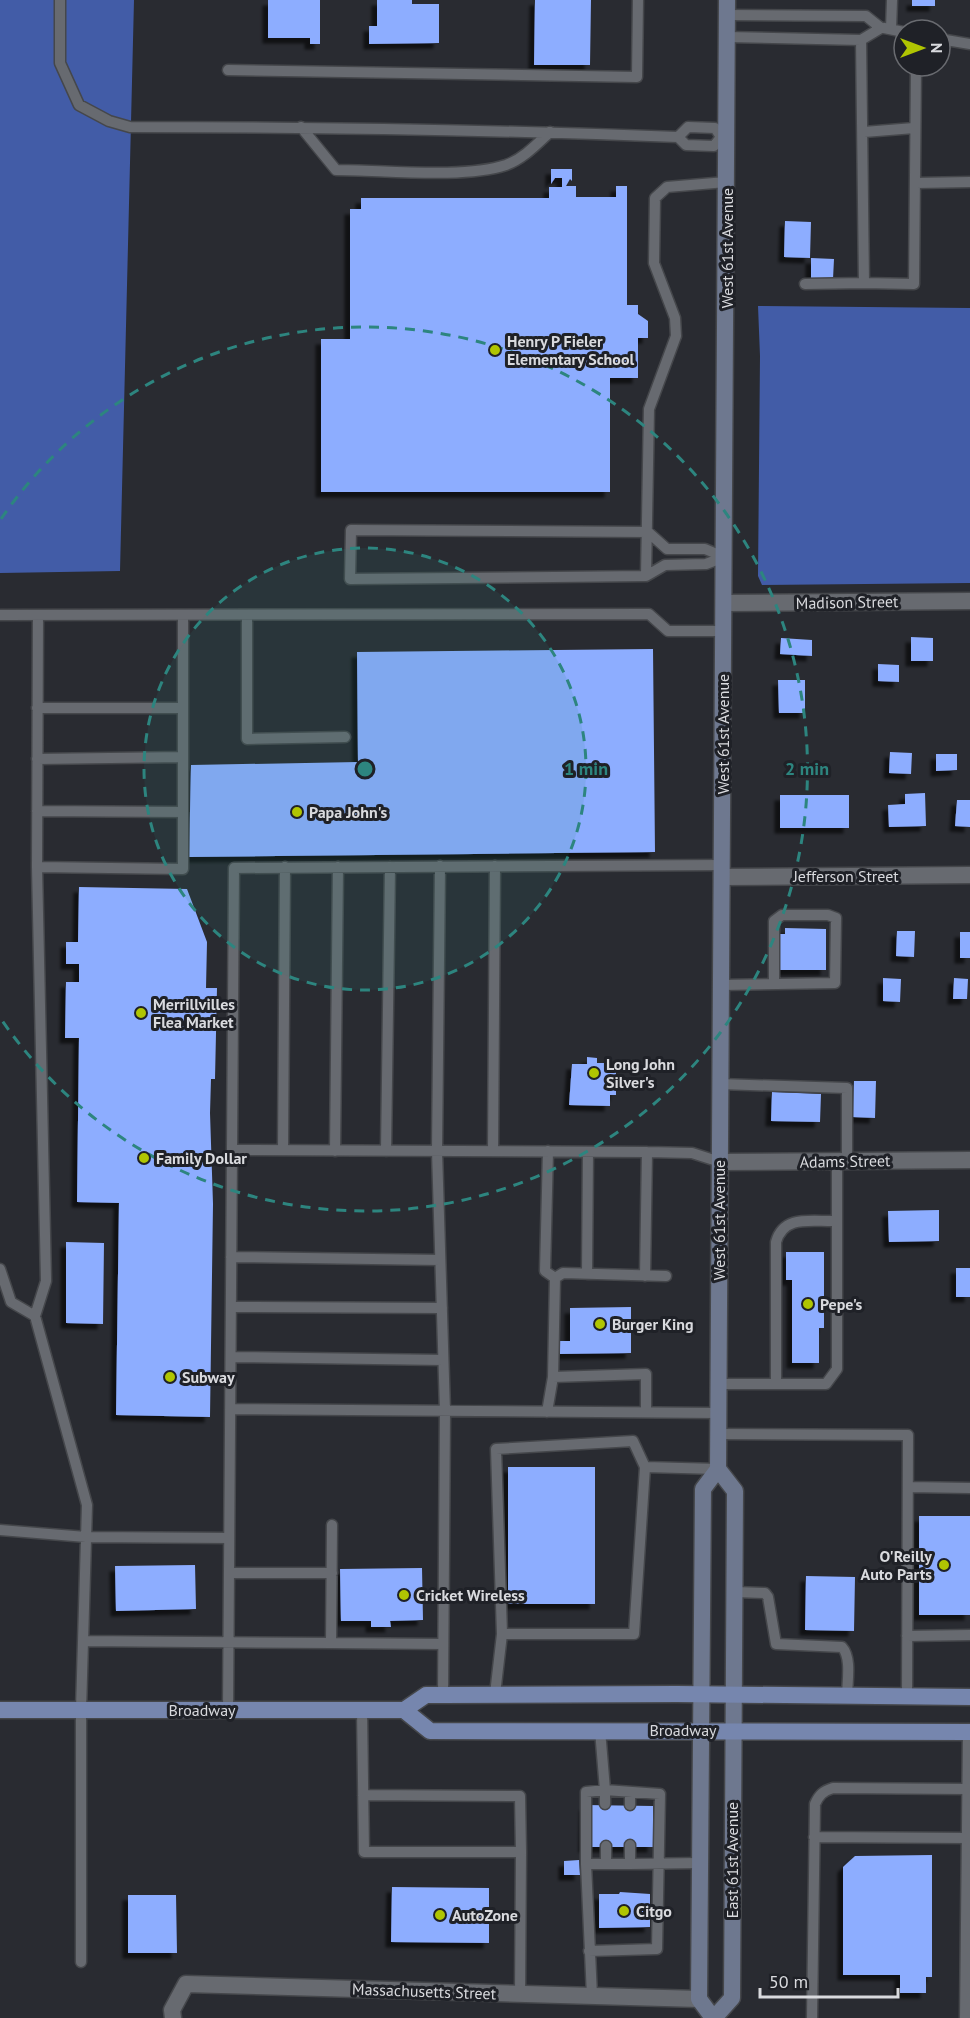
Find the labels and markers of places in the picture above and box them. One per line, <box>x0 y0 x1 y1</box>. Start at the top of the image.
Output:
place label: Henry P Fieler Elementary School <box>507 331 634 369</box>
marker: Henry P Fieler Elementary School <box>488 343 502 357</box>
centre of rings <box>355 759 375 779</box>
place label: Papa John's <box>309 802 388 822</box>
marker: Papa John's <box>290 805 304 819</box>
place label: Merrillvilles Flea Market <box>153 994 235 1032</box>
marker: Merrillvilles Flea Market <box>134 1006 148 1020</box>
place label: Long John Silver's <box>606 1054 675 1092</box>
marker: Long John Silver's <box>587 1066 601 1080</box>
place label: Family Dollar <box>156 1148 247 1168</box>
marker: Family Dollar <box>137 1151 151 1165</box>
place label: Pepe's <box>820 1294 863 1314</box>
marker: Pepe's <box>801 1297 815 1311</box>
place label: Burger King <box>612 1314 694 1334</box>
marker: Burger King <box>593 1317 607 1331</box>
place label: Subway <box>182 1367 235 1387</box>
marker: Subway <box>163 1370 177 1384</box>
place label: O'Reilly Auto Parts <box>861 1546 932 1584</box>
marker: O'Reilly Auto Parts <box>937 1558 951 1572</box>
place label: Cricket Wireless <box>416 1585 525 1605</box>
marker: Cricket Wireless <box>397 1588 411 1602</box>
place label: Citgo <box>636 1901 672 1921</box>
marker: Citgo <box>617 1904 631 1918</box>
place label: AutoZone <box>452 1905 518 1925</box>
marker: AutoZone <box>433 1908 447 1922</box>

